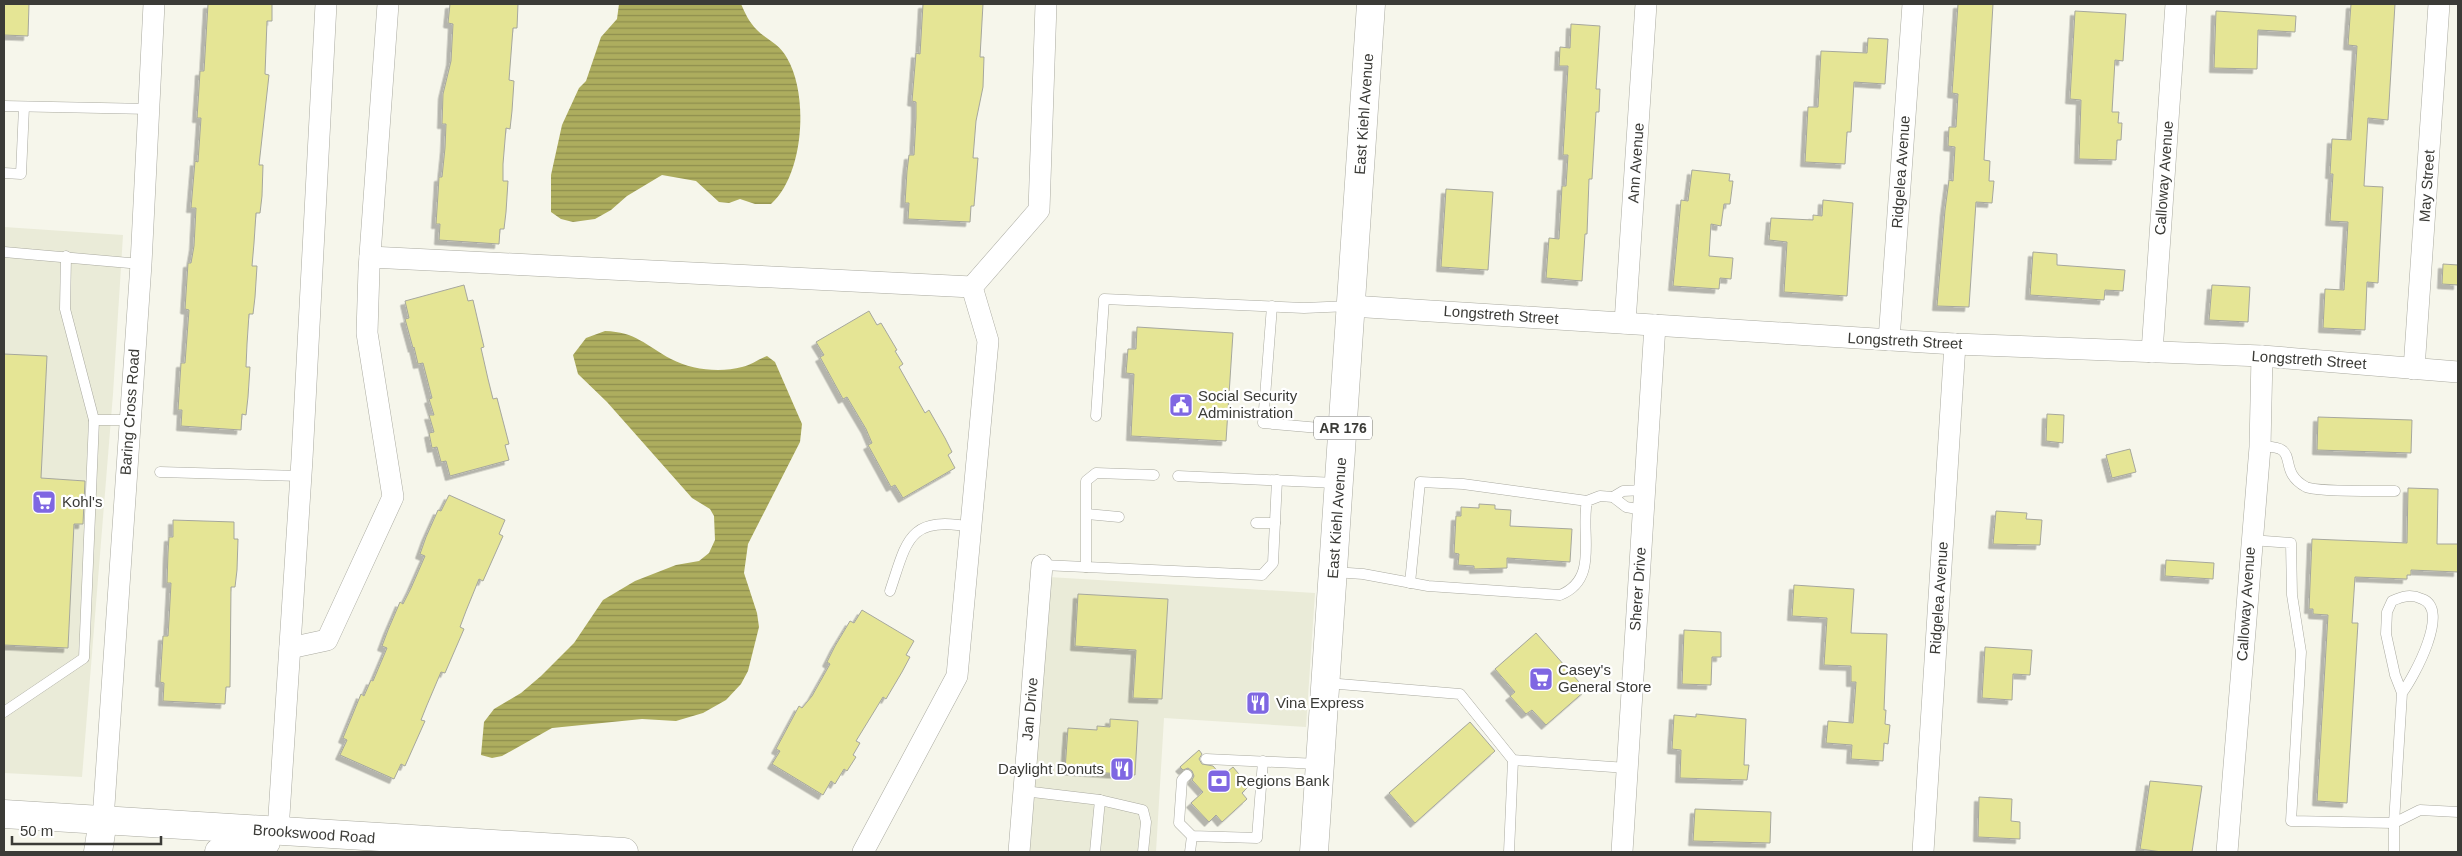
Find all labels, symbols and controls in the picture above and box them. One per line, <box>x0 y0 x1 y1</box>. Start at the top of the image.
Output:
street label: East Kiehl Avenue <box>1351 53 1376 175</box>
street label: Ridgelea Avenue <box>1888 115 1913 229</box>
street label: Calloway Avenue <box>2151 120 2176 236</box>
street label: Ann Avenue <box>1624 122 1647 204</box>
street label: May Street <box>2415 148 2438 223</box>
street label: Longstreth Street <box>1443 302 1560 327</box>
street label: Longstreth Street <box>1847 329 1964 352</box>
street label: Longstreth Street <box>2251 347 2368 372</box>
street label: Baring Cross Road <box>117 348 142 476</box>
place label: Social Security Administration <box>1198 387 1298 421</box>
public building icon: Social Security Administration <box>1168 392 1194 418</box>
road number: AR 176 <box>1314 416 1372 439</box>
street label: East Kiehl Avenue <box>1324 457 1349 579</box>
supermarket icon: Kohl's <box>31 489 57 515</box>
place label: Kohl's <box>62 493 102 510</box>
street label: Ridgelea Avenue <box>1926 541 1951 655</box>
street label: Sherer Drive <box>1626 546 1649 632</box>
street label: Calloway Avenue <box>2233 546 2258 662</box>
place label: Casey's General Store <box>1558 661 1651 695</box>
supermarket icon: Casey's General Store <box>1528 666 1554 692</box>
street label: Jan Drive <box>1018 677 1041 741</box>
restaurant icon: Vina Express <box>1245 690 1271 716</box>
place label: Vina Express <box>1276 694 1364 711</box>
restaurant icon: Daylight Donuts <box>1109 756 1135 782</box>
place label: Daylight Donuts <box>998 760 1104 777</box>
bank icon: Regions Bank <box>1206 768 1232 794</box>
place label: Regions Bank <box>1236 772 1330 789</box>
scale bar <box>12 814 161 846</box>
street label: Brookswood Road <box>252 821 376 846</box>
text: 50 m <box>20 822 53 839</box>

